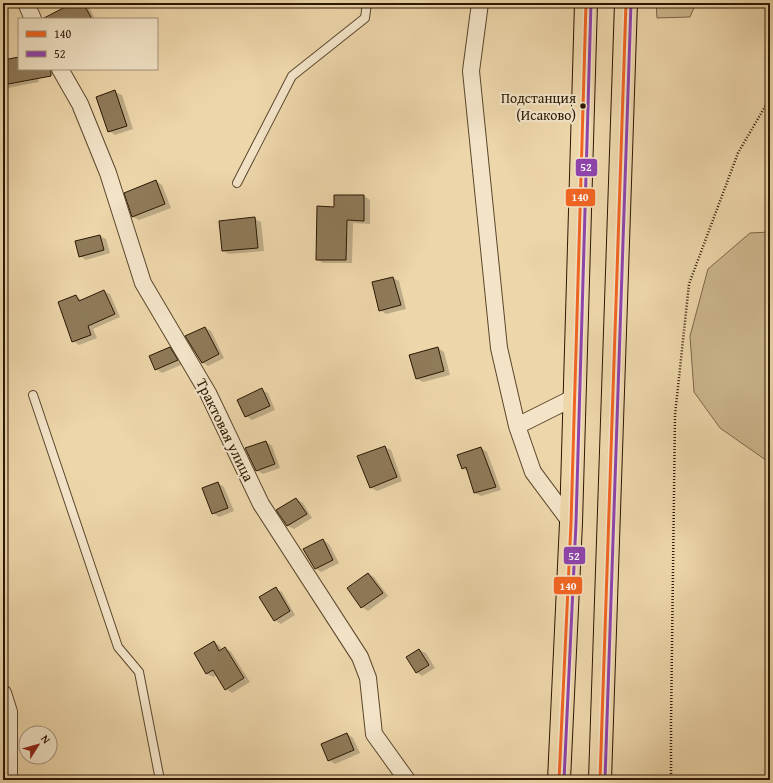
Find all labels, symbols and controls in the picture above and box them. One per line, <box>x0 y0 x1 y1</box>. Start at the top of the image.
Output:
legend <box>18 18 158 70</box>
text: 140 <box>54 25 72 42</box>
text: 52 <box>54 45 66 62</box>
place label: Подстанция (Исаково) <box>501 88 576 125</box>
marker: Подстанция (Исаково) <box>578 101 588 111</box>
line badge: 52 <box>575 158 598 177</box>
text: 52 <box>580 159 592 175</box>
line badge: 140 <box>565 188 596 207</box>
text: 140 <box>571 189 589 205</box>
street label: Трактовая улица <box>191 375 260 486</box>
line badge: 52 <box>563 546 586 565</box>
text: 52 <box>568 548 580 564</box>
line badge: 140 <box>553 576 583 595</box>
text: 140 <box>559 578 577 594</box>
north arrow <box>18 725 58 765</box>
text: N <box>37 731 55 747</box>

